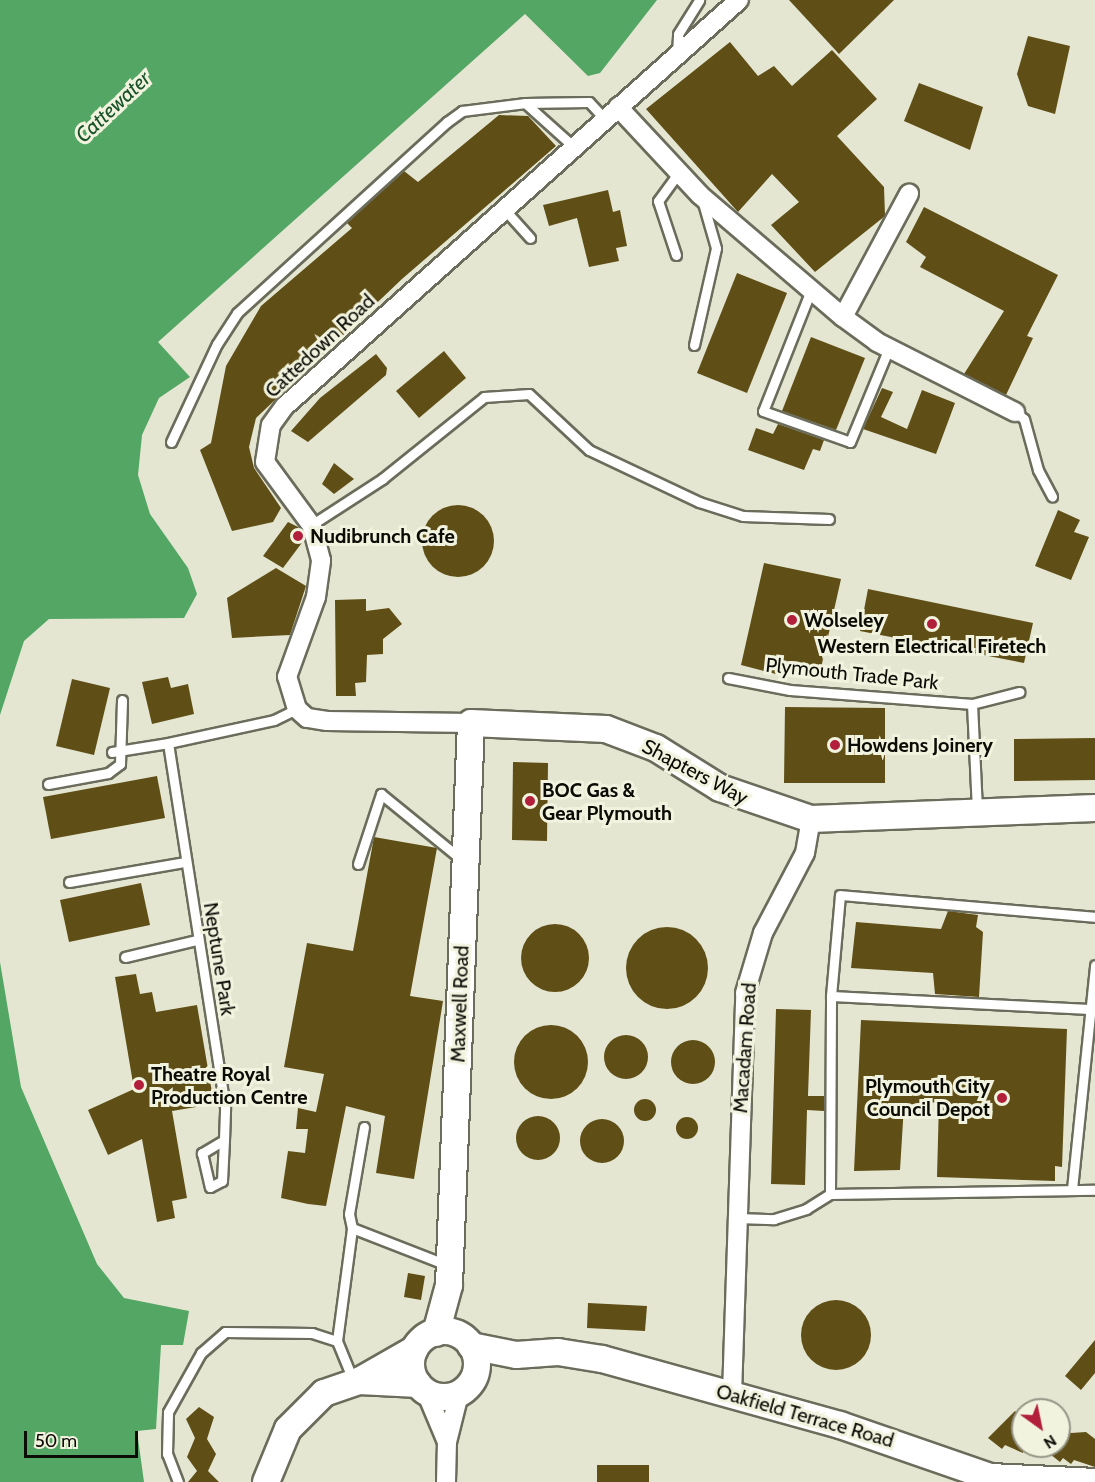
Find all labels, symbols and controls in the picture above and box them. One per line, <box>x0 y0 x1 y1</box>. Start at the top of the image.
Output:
water label: Cattewater <box>70 66 156 148</box>
street label: Cattedown Road <box>260 289 380 403</box>
place label: Nudibrunch Cafe <box>310 524 455 548</box>
marker: Nudibrunch Cafe <box>291 529 305 543</box>
place label: Wolseley <box>804 608 884 632</box>
marker: Wolseley <box>785 613 799 627</box>
marker: Western Electrical Firetech <box>925 617 939 631</box>
place label: Western Electrical Firetech <box>818 634 1046 658</box>
street label: Plymouth Trade Park <box>764 653 940 695</box>
place label: Howdens Joinery <box>847 733 993 757</box>
street label: Shapters Way <box>638 734 752 810</box>
marker: Howdens Joinery <box>828 738 842 752</box>
place label: BOC Gas & Gear Plymouth <box>542 778 672 825</box>
marker: BOC Gas & Gear Plymouth <box>523 794 537 808</box>
street label: Neptune Park <box>198 901 240 1017</box>
street label: Maxwell Road <box>446 945 474 1063</box>
street label: Macadam Road <box>728 982 762 1114</box>
place label: Theatre Royal Production Centre <box>151 1062 308 1109</box>
place label: Plymouth City Council Depot <box>865 1074 990 1121</box>
marker: Theatre Royal Production Centre <box>132 1078 146 1092</box>
marker: Plymouth City Council Depot <box>995 1091 1009 1105</box>
street label: Oakfield Terrace Road <box>713 1379 897 1453</box>
north arrow <box>1011 1398 1071 1458</box>
scale bar <box>27 1419 141 1457</box>
text: 50 m <box>35 1430 77 1452</box>
text: N <box>1040 1431 1060 1453</box>

